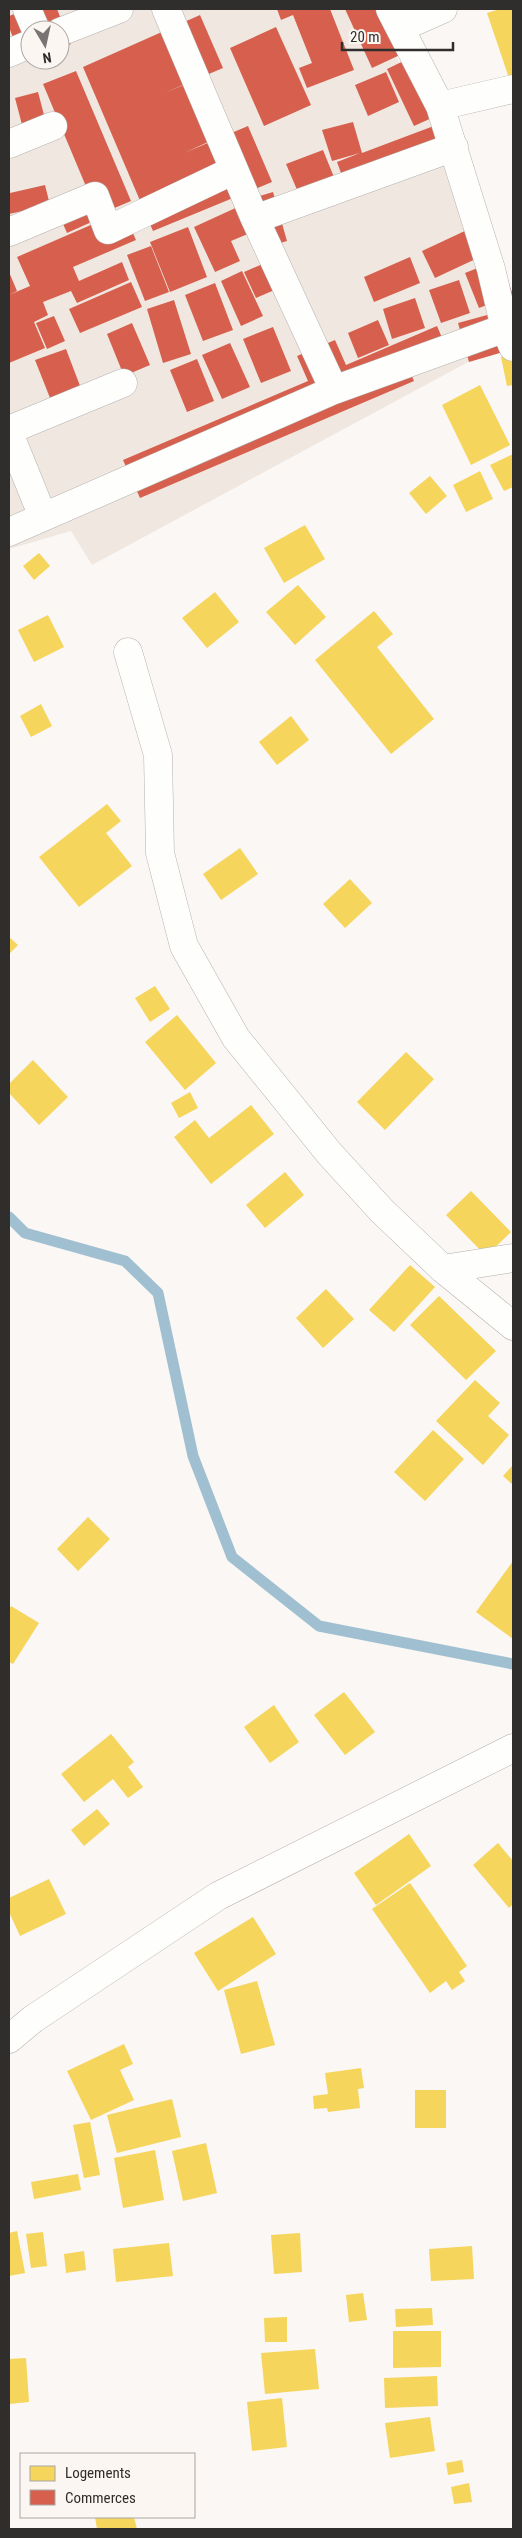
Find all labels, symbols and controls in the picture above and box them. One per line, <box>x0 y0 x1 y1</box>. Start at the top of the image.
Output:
north arrow <box>20 20 70 70</box>
scale bar <box>342 20 453 52</box>
text: 20 m <box>350 28 380 46</box>
text: N <box>42 49 53 66</box>
legend <box>20 2453 195 2518</box>
text: Logements <box>65 2464 131 2482</box>
text: Commerces <box>65 2489 136 2507</box>

